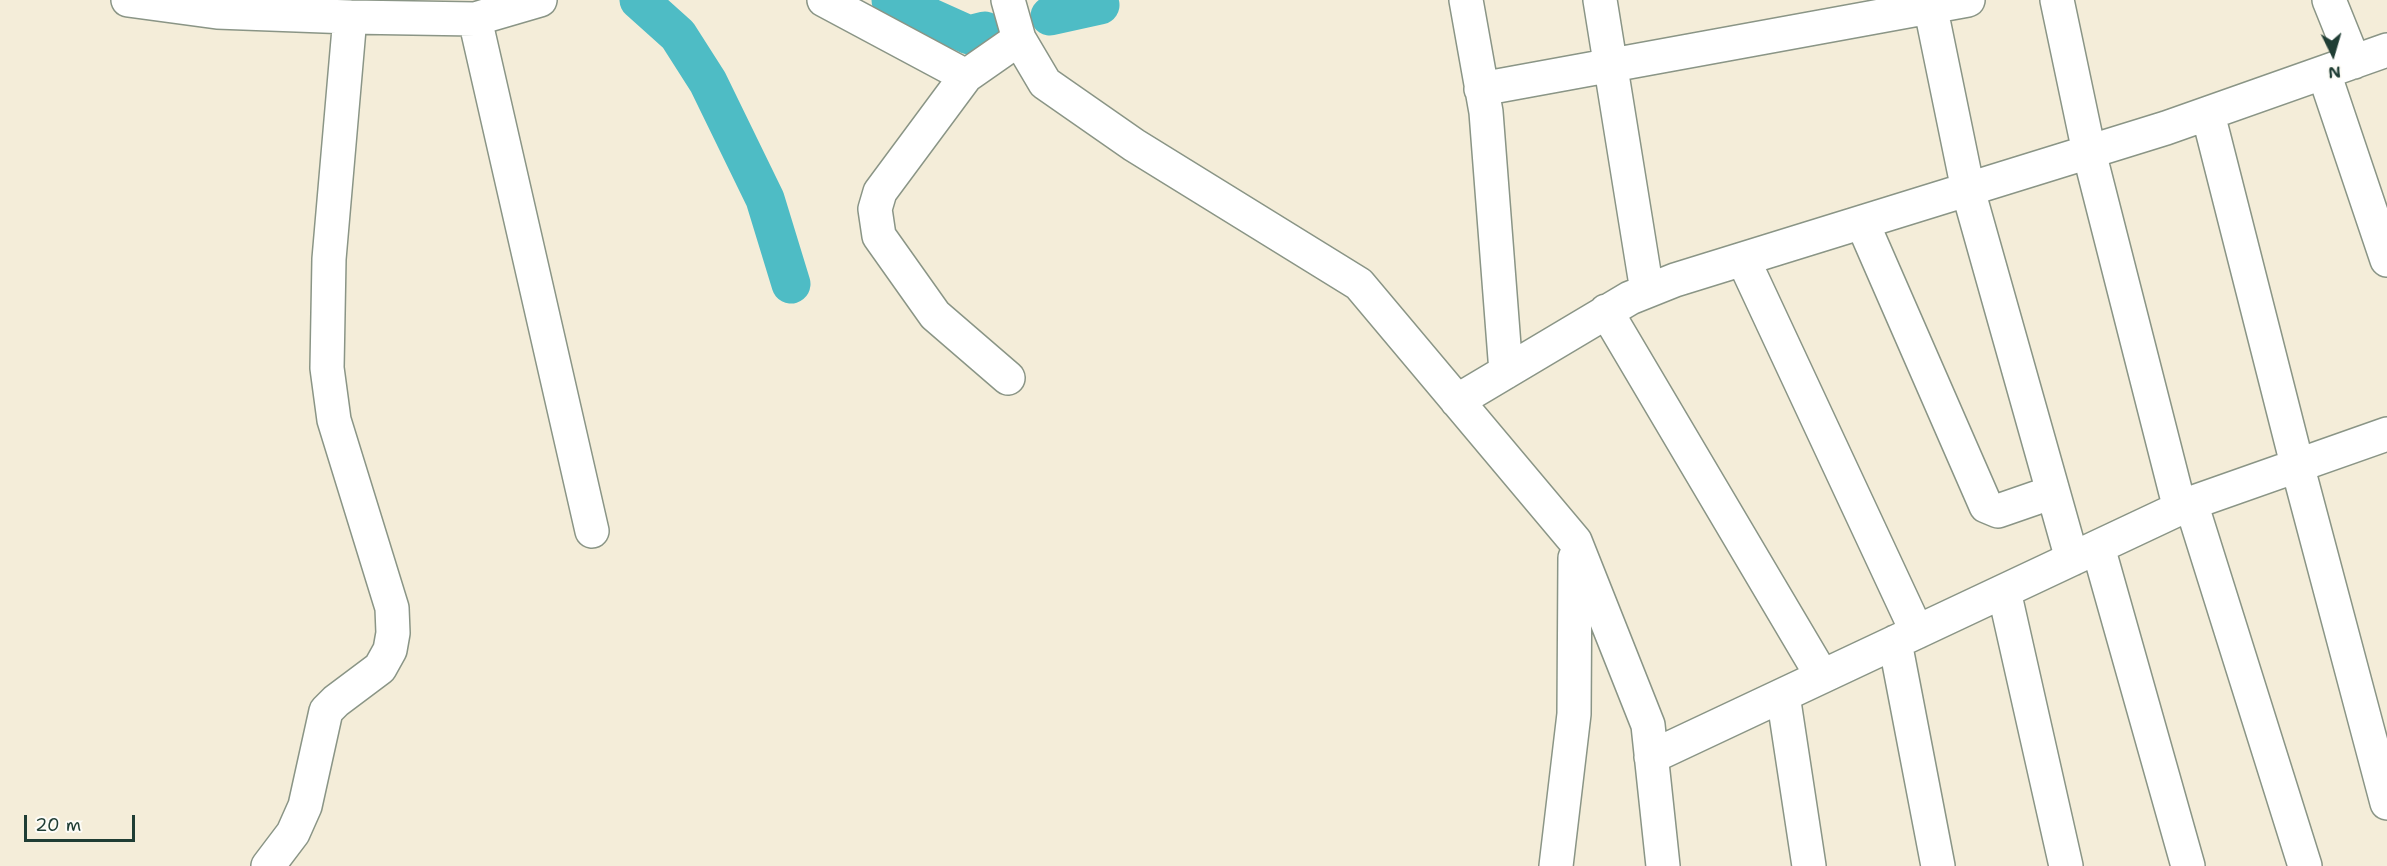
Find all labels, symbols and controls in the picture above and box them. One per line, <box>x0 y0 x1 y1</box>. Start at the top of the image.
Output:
north arrow <box>2303 24 2363 84</box>
text: N <box>2327 61 2342 83</box>
scale bar <box>27 803 138 841</box>
text: 20 m <box>35 813 81 837</box>

